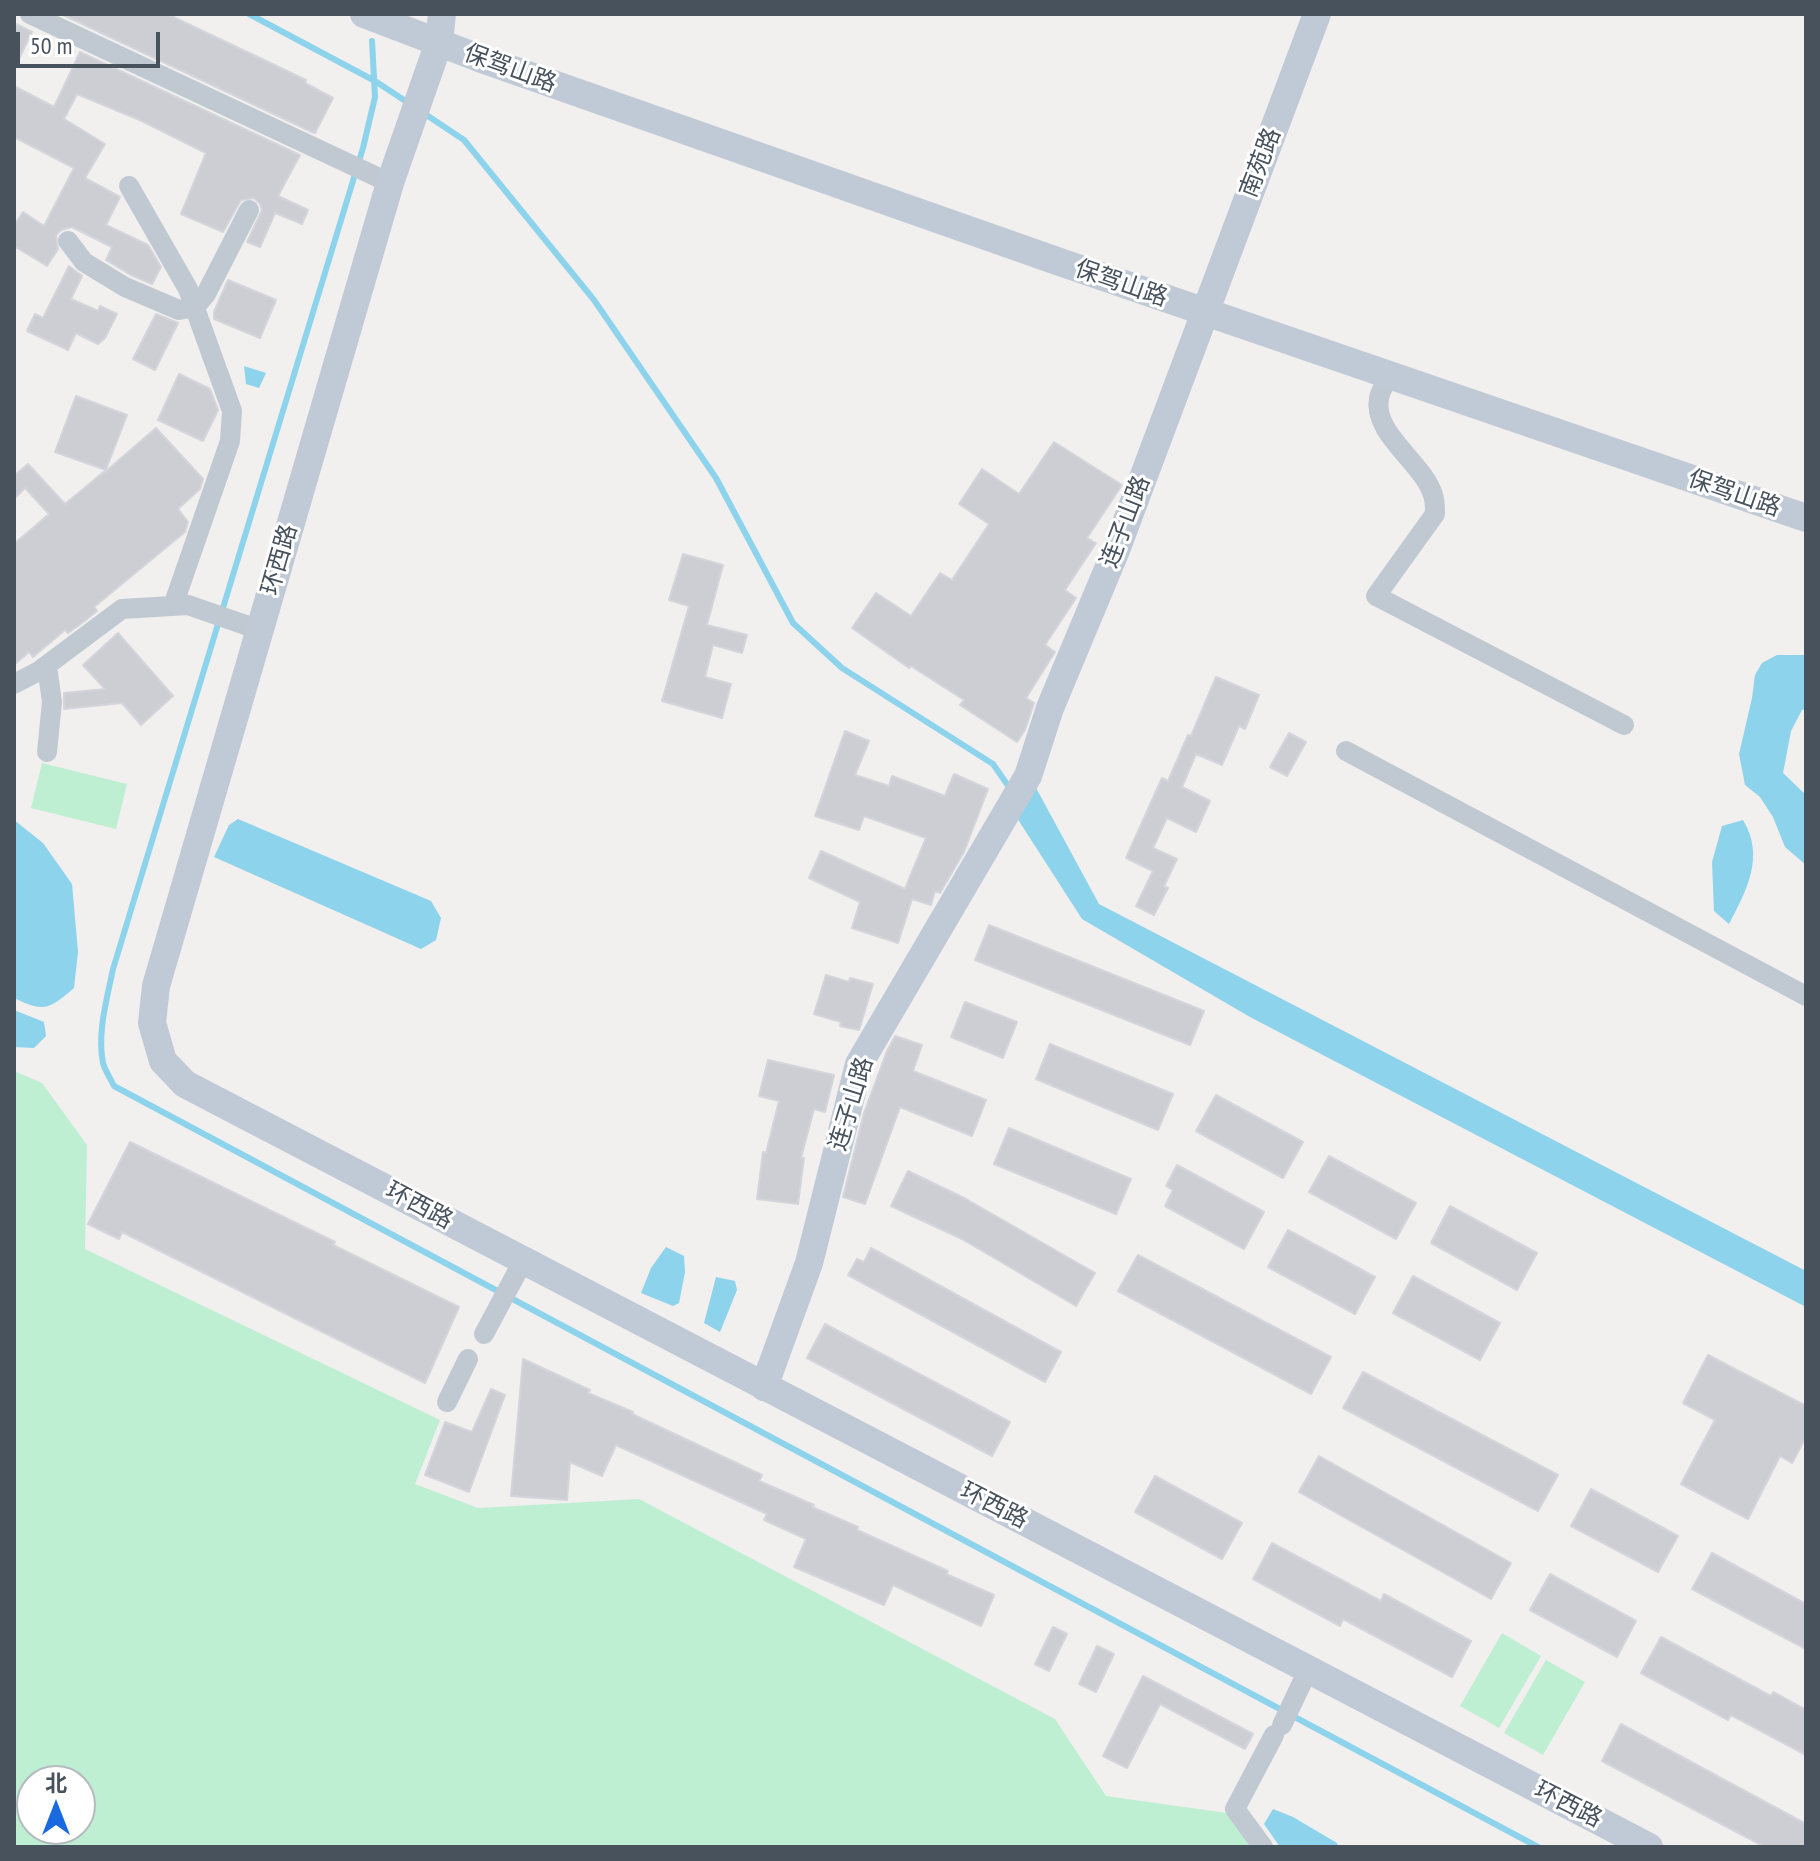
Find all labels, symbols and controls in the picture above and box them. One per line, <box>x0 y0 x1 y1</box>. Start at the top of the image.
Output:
scale bar <box>20 16 164 66</box>
text: 50 m <box>30 30 72 61</box>
street label: 保驾山路 <box>460 39 560 99</box>
street label: 南苑路 <box>1235 124 1287 202</box>
street label: 保驾山路 <box>1071 255 1171 313</box>
street label: 保驾山路 <box>1684 465 1784 523</box>
street label: 连子山路 <box>1095 472 1157 572</box>
street label: 环西路 <box>256 521 304 599</box>
street label: 连子山路 <box>824 1054 880 1154</box>
street label: 环西路 <box>380 1176 458 1236</box>
street label: 环西路 <box>955 1477 1033 1535</box>
north arrow <box>16 1765 96 1845</box>
text: 北 <box>45 1769 67 1797</box>
street label: 环西路 <box>1529 1776 1607 1834</box>

